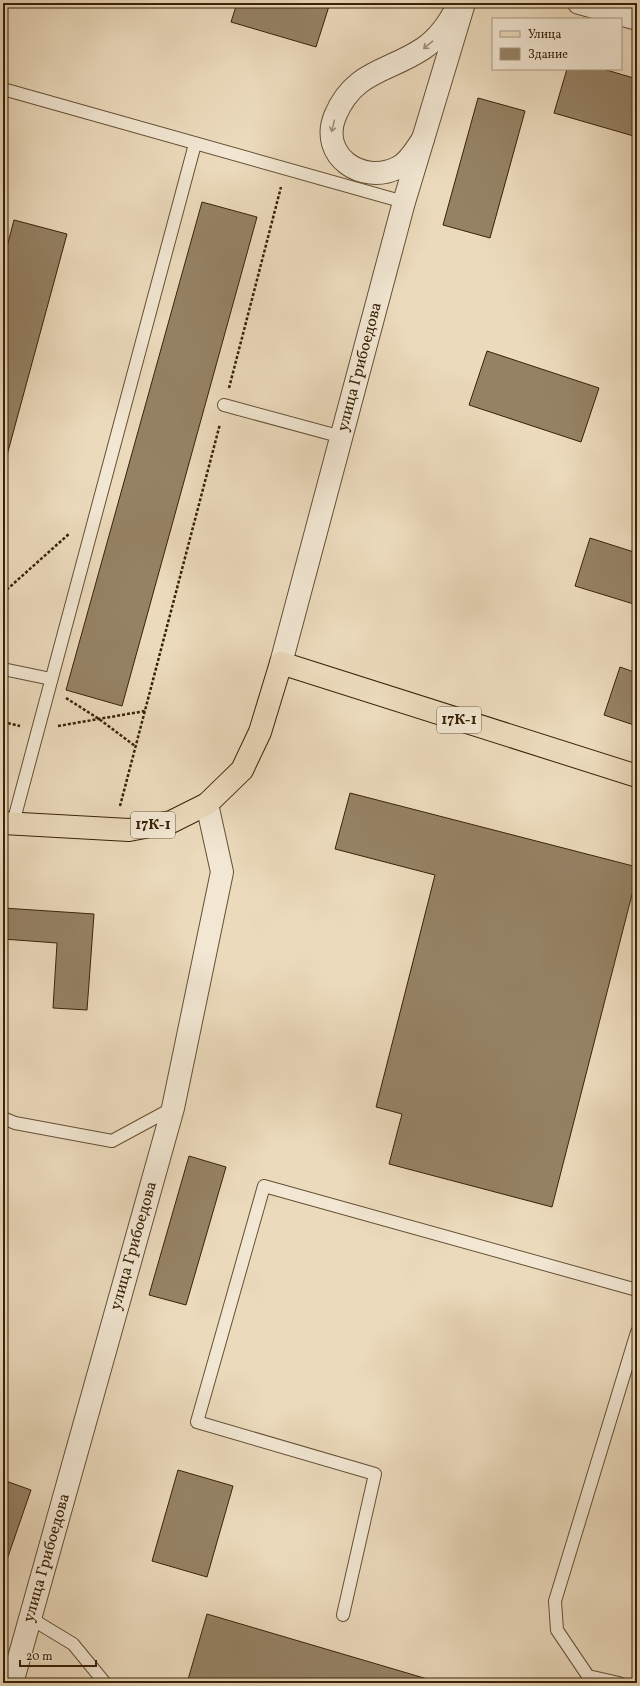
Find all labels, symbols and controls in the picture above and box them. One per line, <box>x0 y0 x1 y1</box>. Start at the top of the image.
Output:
legend <box>492 18 622 70</box>
text: Улица <box>528 27 561 43</box>
one-way arrow <box>422 40 433 49</box>
text: Здание <box>528 47 568 63</box>
one-way arrow <box>329 119 336 132</box>
street label: улица Грибоедова <box>332 300 388 434</box>
road number: 17К-1 <box>437 707 481 733</box>
road number: 17К-1 <box>131 812 175 838</box>
street label: улица Грибоедова <box>105 1179 163 1313</box>
street label: улица Грибоедова <box>18 1491 76 1625</box>
scale bar <box>20 1642 96 1668</box>
text: 20 m <box>26 1649 53 1665</box>

